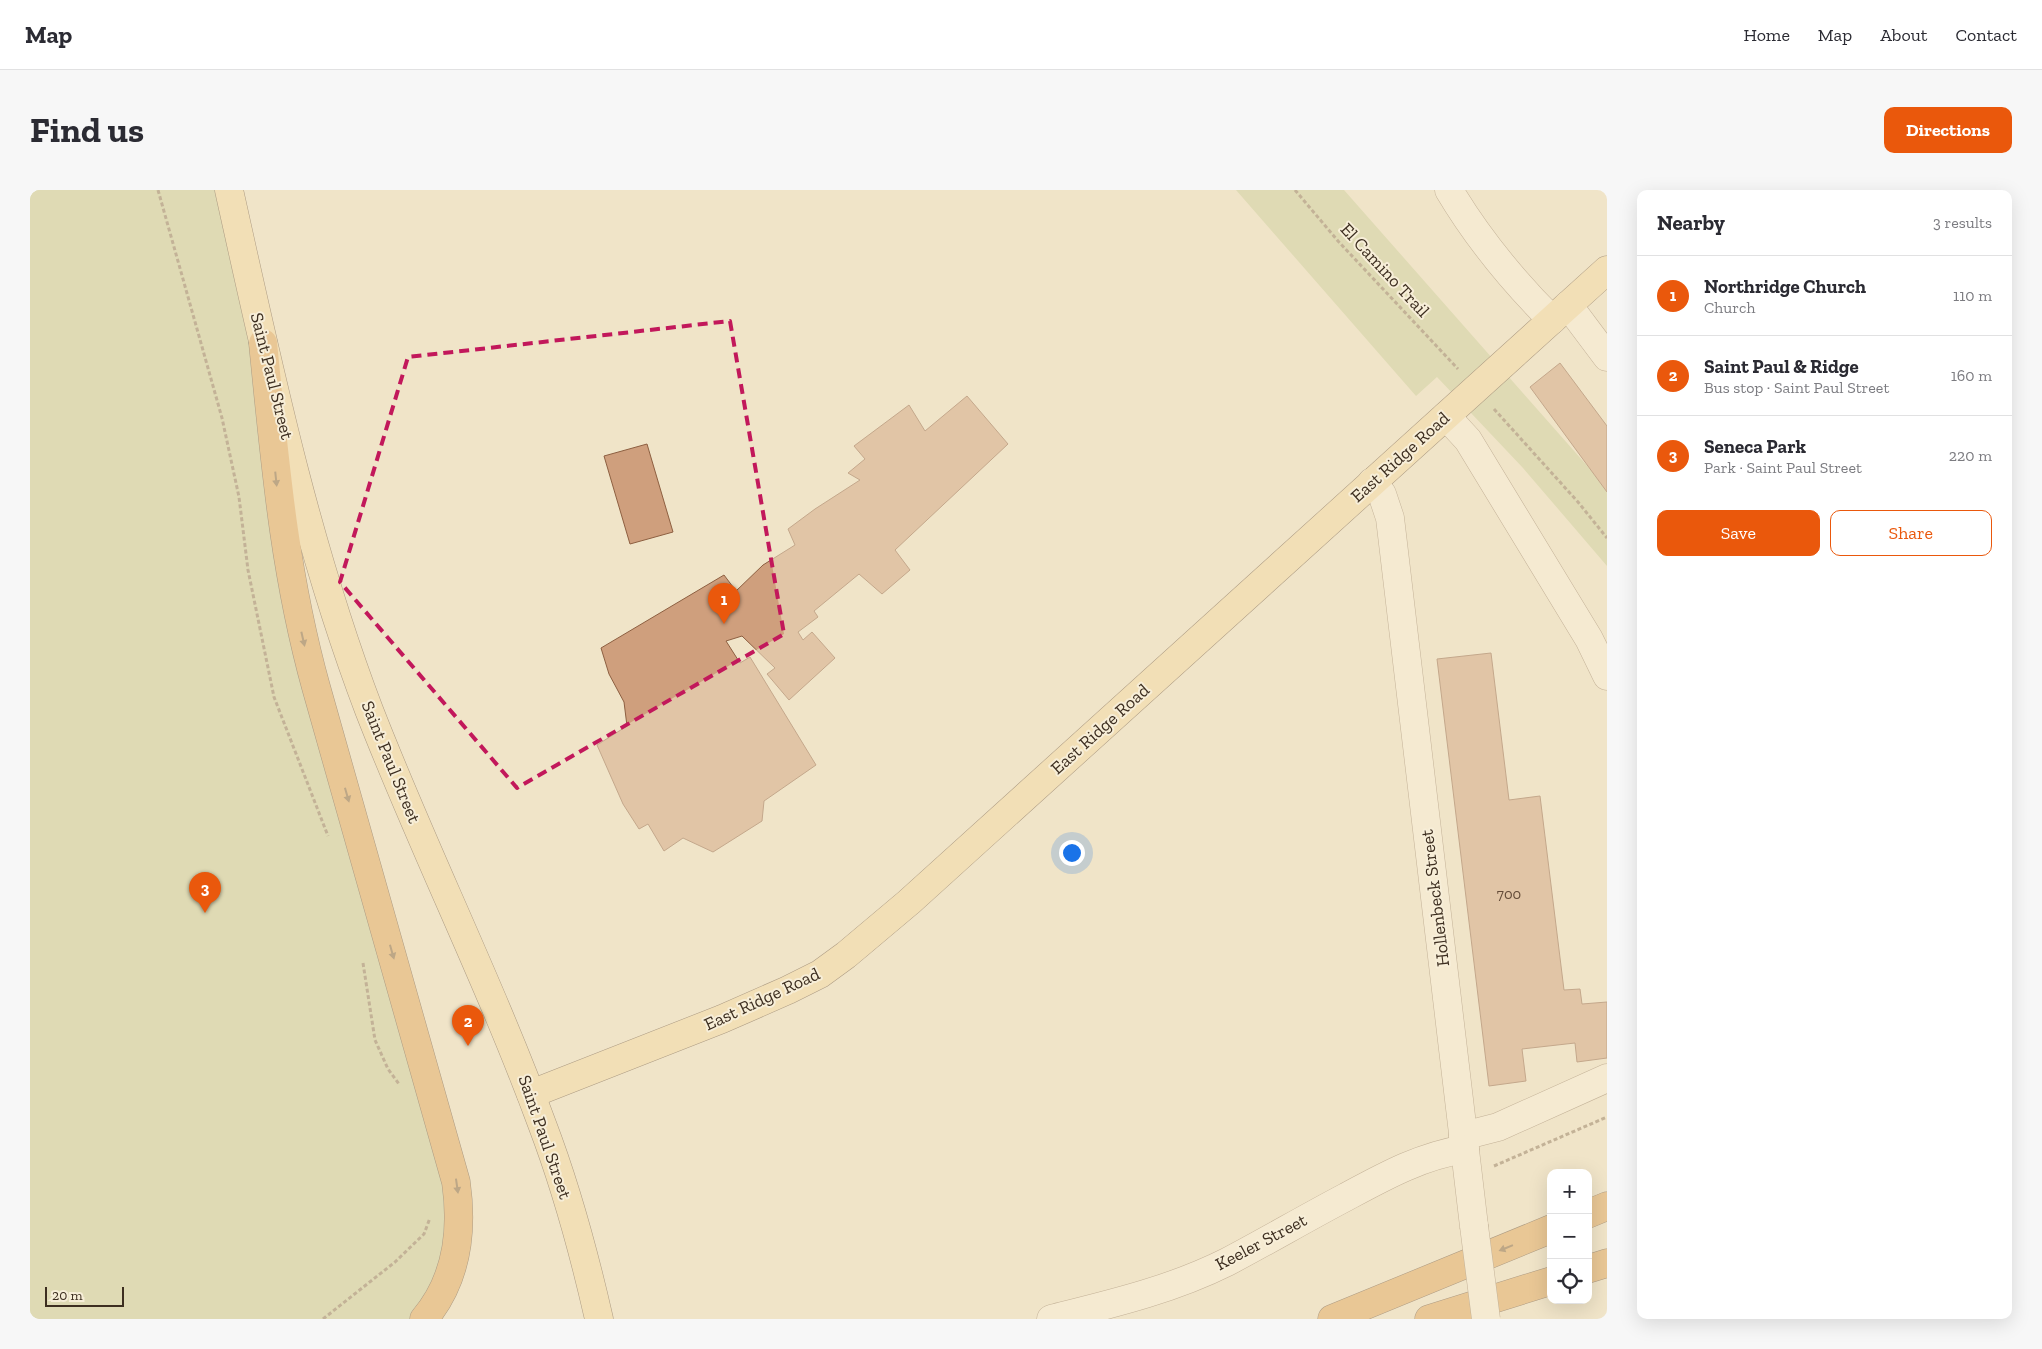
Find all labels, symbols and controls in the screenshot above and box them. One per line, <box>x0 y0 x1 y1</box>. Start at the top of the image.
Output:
text: Map <box>25 20 72 49</box>
text: Home <box>1743 24 1790 46</box>
text: Map <box>1818 24 1852 46</box>
text: About <box>1880 24 1927 46</box>
text: Contact <box>1955 24 2017 46</box>
button: Directions <box>1884 107 2012 153</box>
text: Find us <box>30 109 144 151</box>
text: Nearby <box>1657 210 1725 235</box>
text: 3 results <box>1933 213 1992 232</box>
street label: El Camino Trail <box>1336 218 1434 322</box>
text: Northridge Church <box>1704 275 1866 298</box>
text: 1 <box>1670 286 1676 305</box>
text: 110 m <box>1953 286 1992 305</box>
text: Church <box>1704 298 1755 317</box>
street label: Saint Paul Street <box>246 310 298 442</box>
text: Saint Paul & Ridge <box>1704 355 1859 378</box>
text: 2 <box>1669 366 1677 385</box>
text: 160 m <box>1951 366 1992 385</box>
text: Bus stop · Saint Paul Street <box>1704 378 1889 397</box>
street label: East Ridge Road <box>1346 407 1454 507</box>
text: Seneca Park <box>1704 435 1806 458</box>
text: 3 <box>1669 446 1677 465</box>
text: 220 m <box>1949 446 1992 465</box>
text: Park · Saint Paul Street <box>1704 458 1862 477</box>
one-way arrow <box>272 471 280 487</box>
button: Save <box>1657 510 1820 556</box>
button: Share <box>1830 510 1992 556</box>
pin: 1 <box>708 583 740 624</box>
one-way arrow <box>299 631 307 646</box>
street label: East Ridge Road <box>1046 679 1154 779</box>
street label: Saint Paul Street <box>357 698 426 827</box>
one-way arrow <box>343 788 351 803</box>
street label: Hollenbeck Street <box>1416 828 1454 968</box>
your location <box>1059 840 1085 866</box>
pin: 3 <box>189 872 221 913</box>
house number: 700 <box>1497 885 1521 903</box>
one-way arrow <box>388 944 396 959</box>
street label: East Ridge Road <box>701 963 823 1035</box>
pin: 2 <box>452 1005 484 1046</box>
street label: Saint Paul Street <box>513 1072 577 1202</box>
map controls <box>1547 1169 1592 1304</box>
button: + <box>1547 1169 1592 1214</box>
one-way arrow <box>453 1178 461 1194</box>
street label: Keeler Street <box>1212 1209 1311 1275</box>
button: − <box>1547 1214 1592 1259</box>
one-way arrow <box>1498 1244 1513 1252</box>
button: locate <box>1547 1259 1592 1304</box>
scale bar <box>45 1284 124 1307</box>
text: 20 m <box>52 1287 83 1304</box>

